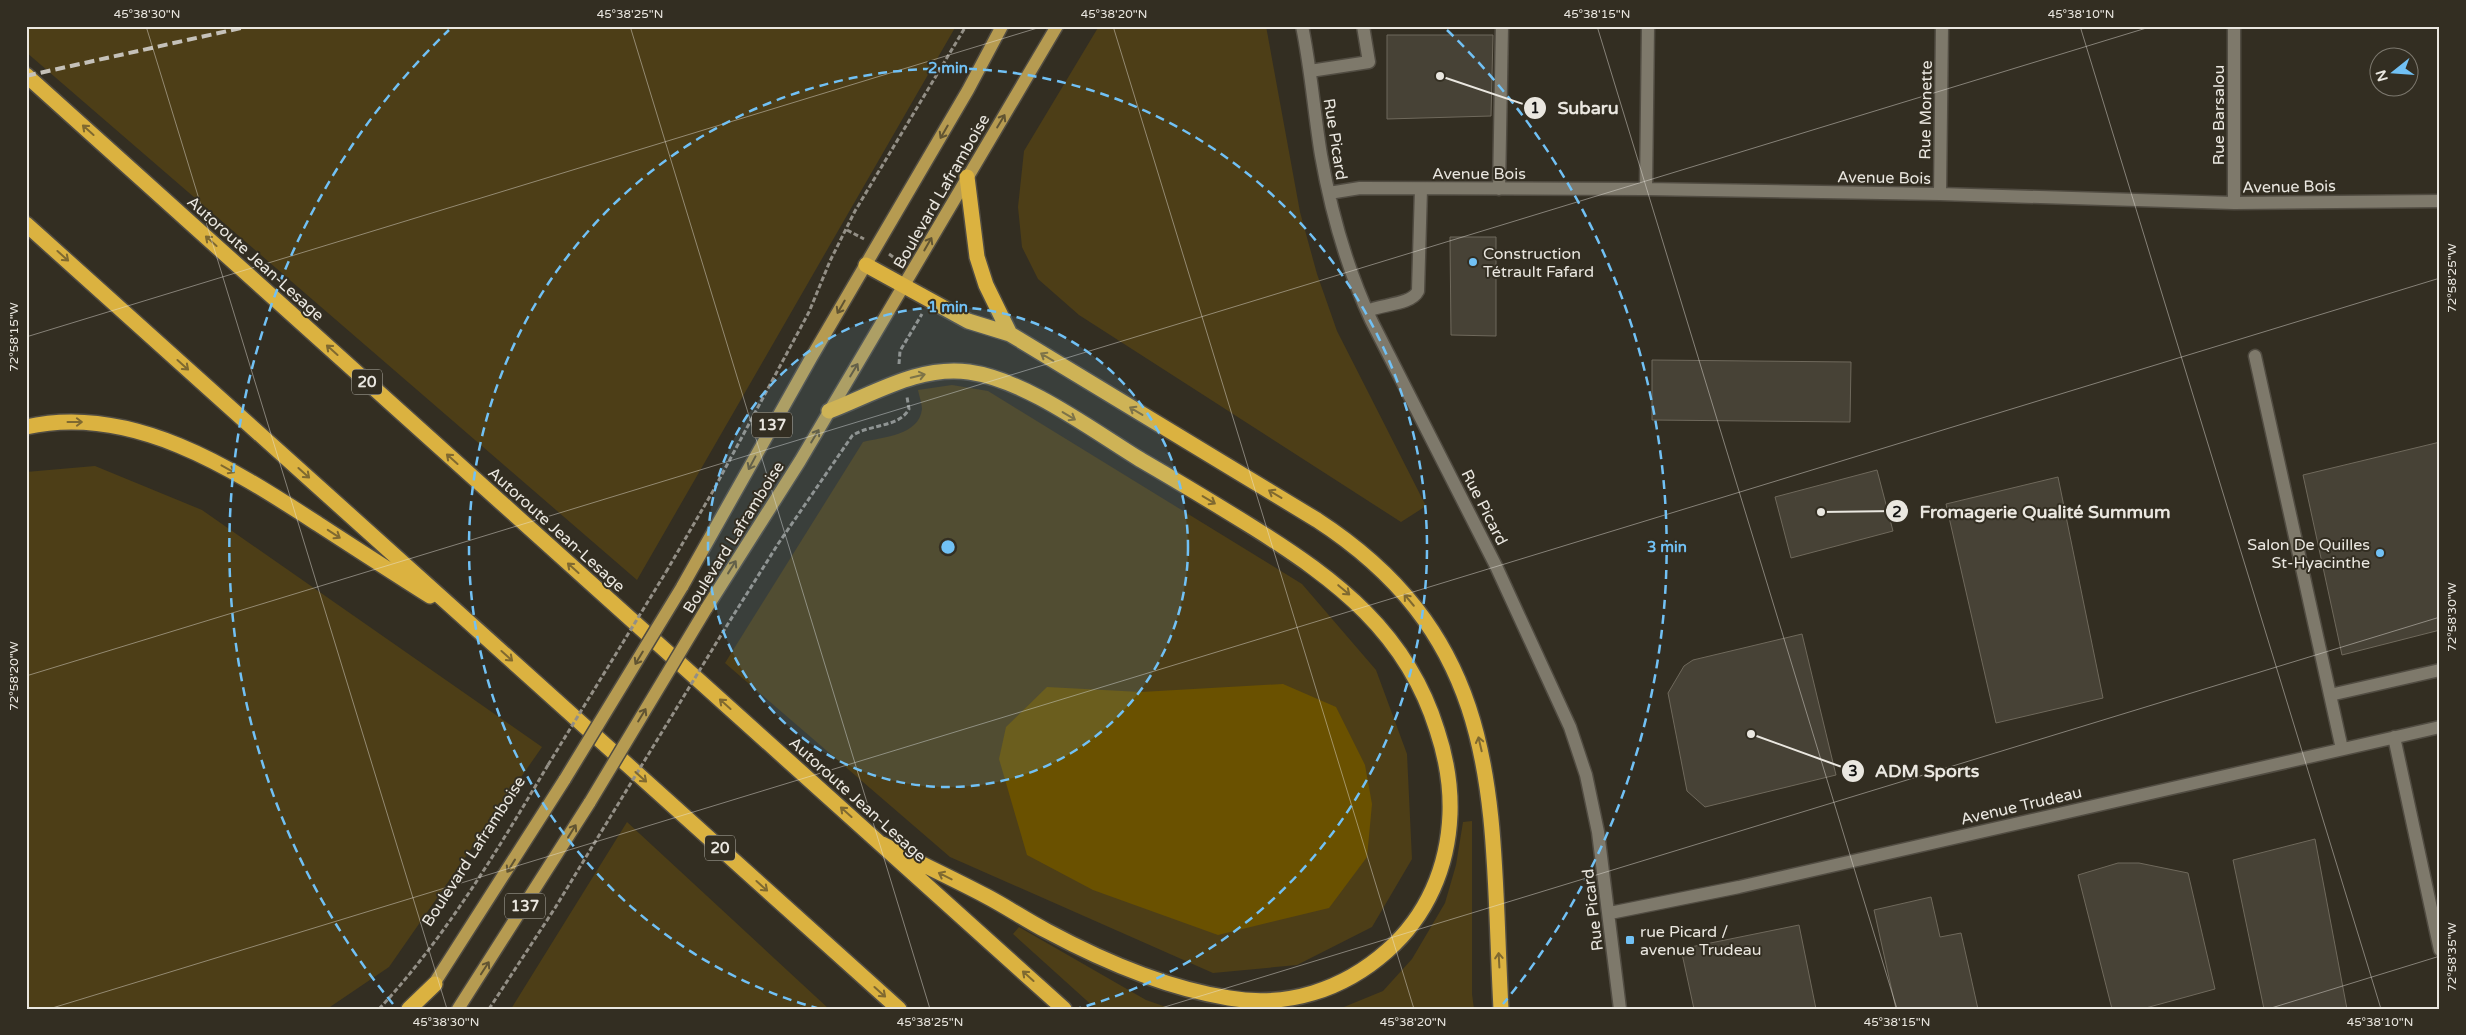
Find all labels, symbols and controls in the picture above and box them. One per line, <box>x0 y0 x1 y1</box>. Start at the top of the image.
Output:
text: 45°38'30"N <box>114 7 180 21</box>
text: 45°38'25"N <box>597 7 663 21</box>
text: 45°38'20"N <box>1081 7 1147 21</box>
text: 45°38'15"N <box>1564 7 1630 21</box>
text: 45°38'10"N <box>2048 7 2114 21</box>
north arrow <box>2368 48 2418 98</box>
text: 2 min <box>928 59 968 77</box>
street label: Rue Monette <box>1915 60 1937 160</box>
street label: Rue Barsalou <box>2209 65 2229 165</box>
text: N <box>2372 68 2392 84</box>
callout: Subaru <box>1522 91 1628 124</box>
street label: Rue Picard <box>1319 97 1351 181</box>
text: Subaru <box>1557 97 1619 119</box>
text: 1 <box>1530 99 1540 117</box>
street label: Boulevard Laframboise <box>889 111 994 272</box>
one-way arrow <box>997 114 1007 128</box>
one-way arrow <box>82 124 95 136</box>
one-way arrow <box>938 124 948 138</box>
street label: Avenue Bois <box>1432 164 1526 184</box>
street label: Avenue Bois <box>1837 167 1931 189</box>
street label: Avenue Bois <box>2242 176 2336 198</box>
street label: Autoroute Jean-Lesage <box>183 192 328 326</box>
one-way arrow <box>205 235 218 247</box>
one-way arrow <box>924 238 934 252</box>
text: 72°58'25"W <box>2445 243 2459 313</box>
place label: Construction Tétrault Fafard <box>1483 244 1594 282</box>
one-way arrow <box>56 250 69 262</box>
marker: Construction Tétrault Fafard <box>1467 256 1479 268</box>
text: 1 min <box>928 298 968 316</box>
one-way arrow <box>836 300 846 315</box>
text: 72°58'15"W <box>7 302 21 372</box>
one-way arrow <box>325 344 338 356</box>
one-way arrow <box>1040 351 1054 361</box>
one-way arrow <box>177 359 190 371</box>
one-way arrow <box>850 363 860 377</box>
road number: 20 <box>352 370 382 394</box>
one-way arrow <box>909 371 925 380</box>
one-way arrow <box>1129 405 1143 415</box>
road number: 137 <box>752 412 792 438</box>
one-way arrow <box>1062 412 1076 422</box>
one-way arrow <box>66 417 82 427</box>
one-way arrow <box>810 429 820 444</box>
one-way arrow <box>446 453 459 465</box>
one-way arrow <box>746 456 756 470</box>
street label: Boulevard Laframboise <box>679 458 789 617</box>
street label: Autoroute Jean-Lesage <box>484 463 629 597</box>
one-way arrow <box>221 464 236 474</box>
street label: Rue Picard <box>1456 466 1512 549</box>
one-way arrow <box>298 468 311 479</box>
one-way arrow <box>1268 489 1282 499</box>
callout: Fromagerie Qualité Summum <box>1884 495 2180 528</box>
one-way arrow <box>1201 496 1215 506</box>
text: Fromagerie Qualité Summum <box>1920 501 2170 523</box>
text: 2 <box>1892 503 1902 521</box>
one-way arrow <box>327 529 341 539</box>
place label: Salon De Quilles St-Hyacinthe <box>2247 535 2370 573</box>
centre of rings <box>939 538 957 556</box>
text: 3 min <box>1647 538 1687 556</box>
marker: Salon De Quilles St-Hyacinthe <box>2374 547 2386 559</box>
one-way arrow <box>728 561 738 575</box>
one-way arrow <box>566 562 579 573</box>
text: 72°58'30"W <box>2445 582 2459 652</box>
one-way arrow <box>1337 584 1350 595</box>
one-way arrow <box>1403 594 1414 607</box>
text: 72°58'20"W <box>7 641 21 711</box>
one-way arrow <box>500 650 513 662</box>
one-way arrow <box>633 651 643 665</box>
one-way arrow <box>718 698 731 709</box>
one-way arrow <box>638 709 648 723</box>
street label: Autoroute Jean-Lesage <box>785 733 930 867</box>
one-way arrow <box>1475 737 1484 753</box>
callout: ADM Sports <box>1840 755 1990 788</box>
text: ADM Sports <box>1875 760 1980 782</box>
text: 3 <box>1848 762 1858 780</box>
one-way arrow <box>635 771 648 783</box>
street label: Boulevard Laframboise <box>418 773 530 931</box>
street label: Avenue Trudeau <box>1959 782 2084 830</box>
one-way arrow <box>839 806 852 818</box>
one-way arrow <box>568 824 578 838</box>
road number: 20 <box>705 836 735 860</box>
one-way arrow <box>506 858 516 872</box>
street label: Rue Picard <box>1578 868 1608 952</box>
one-way arrow <box>938 871 953 881</box>
one-way arrow <box>756 880 769 892</box>
road number: 137 <box>505 894 545 918</box>
place label: rue Picard / avenue Trudeau <box>1640 922 1761 960</box>
text: 72°58'35"W <box>2445 922 2459 992</box>
marker: rue Picard / avenue Trudeau <box>1624 934 1636 946</box>
one-way arrow <box>1494 952 1503 968</box>
one-way arrow <box>480 961 490 975</box>
one-way arrow <box>1022 970 1035 982</box>
one-way arrow <box>874 986 887 998</box>
text: 45°38'30"N <box>413 1015 479 1029</box>
text: 45°38'25"N <box>897 1015 963 1029</box>
text: 45°38'20"N <box>1380 1015 1446 1029</box>
text: 45°38'15"N <box>1864 1015 1930 1029</box>
text: 45°38'10"N <box>2347 1015 2413 1029</box>

